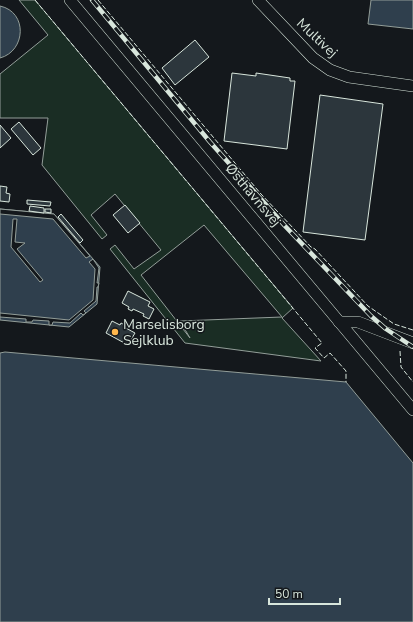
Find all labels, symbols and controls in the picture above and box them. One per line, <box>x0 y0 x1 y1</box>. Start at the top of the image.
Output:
street label: Multivej <box>292 14 342 62</box>
street label: Østhavnsvej <box>221 159 285 231</box>
place label: Marselisborg Sejlklub <box>123 315 205 350</box>
marker: Marselisborg Sejlklub <box>110 327 120 337</box>
scale bar <box>269 580 340 606</box>
text: 50 m <box>275 586 303 602</box>

